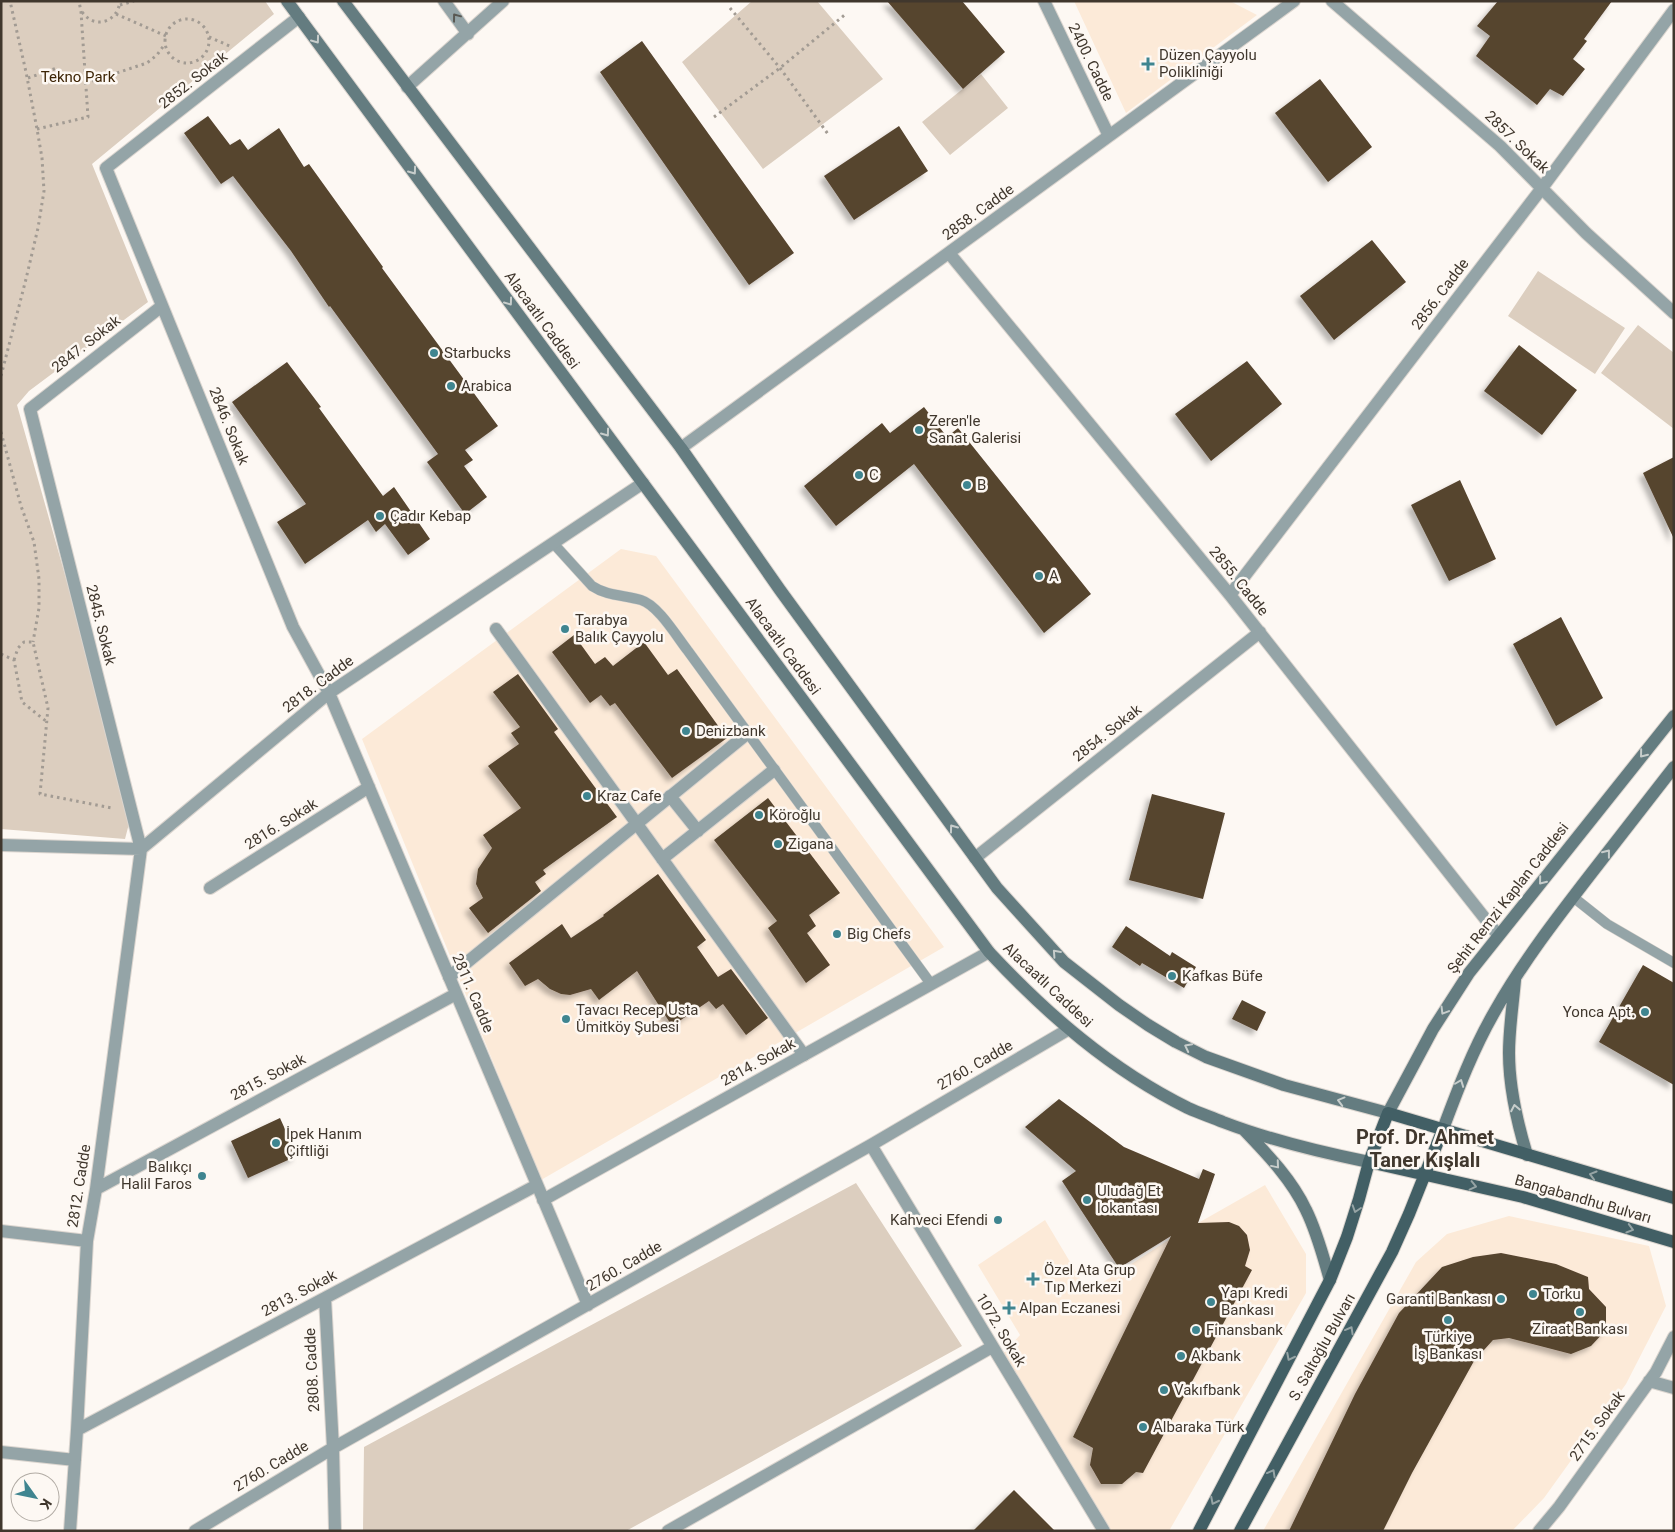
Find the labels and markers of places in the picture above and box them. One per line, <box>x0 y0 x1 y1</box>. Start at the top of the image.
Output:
place label: Düzen Çayyolu Polikliniği <box>1159 46 1257 81</box>
marker: Düzen Çayyolu Polikliniği <box>1141 57 1155 71</box>
place label: Starbucks <box>444 344 511 362</box>
marker: Starbucks <box>428 347 440 359</box>
place label: Arabica <box>461 377 512 395</box>
marker: Arabica <box>445 380 457 392</box>
place label: Zeren'le Sanat Galerisi <box>929 412 1021 447</box>
marker: Zeren'le Sanat Galerisi <box>913 424 925 436</box>
place label: C <box>869 466 879 484</box>
marker: C <box>853 469 865 481</box>
place label: B <box>977 476 986 494</box>
marker: B <box>961 479 973 491</box>
place label: Çadır Kebap <box>390 507 471 525</box>
marker: Çadır Kebap <box>374 510 386 522</box>
place label: A <box>1049 567 1059 585</box>
marker: A <box>1033 570 1045 582</box>
place label: Tarabya Balık Çayyolu <box>575 611 664 646</box>
marker: Tarabya Balık Çayyolu <box>559 623 571 635</box>
place label: Denizbank <box>696 722 766 740</box>
marker: Denizbank <box>680 725 692 737</box>
place label: Kraz Cafe <box>597 787 661 805</box>
marker: Kraz Cafe <box>581 790 593 802</box>
place label: Köroğlu <box>769 806 821 824</box>
marker: Köroğlu <box>753 809 765 821</box>
place label: Zigana <box>788 835 834 853</box>
marker: Zigana <box>772 838 784 850</box>
place label: Big Chefs <box>847 925 911 943</box>
marker: Big Chefs <box>831 928 843 940</box>
place label: Kafkas Büfe <box>1182 967 1263 985</box>
marker: Kafkas Büfe <box>1166 970 1178 982</box>
place label: Tavacı Recep Usta Ümitköy Şubesi <box>576 1001 698 1036</box>
place label: Yonca Apt. <box>1563 1003 1635 1021</box>
marker: Yonca Apt. <box>1639 1006 1651 1018</box>
marker: Tavacı Recep Usta Ümitköy Şubesi <box>560 1013 572 1025</box>
place label: İpek Hanım Çiftliği <box>286 1125 362 1160</box>
marker: İpek Hanım Çiftliği <box>270 1137 282 1149</box>
place label: Balıkçı Halil Faros <box>121 1158 192 1193</box>
marker: Balıkçı Halil Faros <box>196 1170 208 1182</box>
place label: Uludağ Et lokantası <box>1097 1182 1161 1217</box>
marker: Uludağ Et lokantası <box>1081 1194 1093 1206</box>
place label: Kahveci Efendi <box>890 1211 988 1229</box>
marker: Kahveci Efendi <box>992 1214 1004 1226</box>
place label: Özel Ata Grup Tıp Merkezi <box>1044 1261 1135 1296</box>
marker: Özel Ata Grup Tıp Merkezi <box>1026 1272 1040 1286</box>
place label: Yapı Kredi Bankası <box>1221 1284 1288 1319</box>
place label: Torku <box>1543 1285 1581 1303</box>
marker: Torku <box>1527 1288 1539 1300</box>
place label: Garanti Bankası <box>1386 1290 1491 1308</box>
marker: Garanti Bankası <box>1495 1293 1507 1305</box>
marker: Yapı Kredi Bankası <box>1205 1296 1217 1308</box>
place label: Alpan Eczanesi <box>1019 1299 1120 1317</box>
marker: Alpan Eczanesi <box>1003 1302 1015 1314</box>
marker: Ziraat Bankası <box>1574 1306 1586 1318</box>
marker: Türkiye İş Bankası <box>1442 1314 1454 1326</box>
place label: Ziraat Bankası <box>1532 1320 1628 1338</box>
place label: Finansbank <box>1206 1321 1283 1339</box>
marker: Finansbank <box>1190 1324 1202 1336</box>
place label: Türkiye İş Bankası <box>1414 1328 1482 1363</box>
place label: Akbank <box>1191 1347 1241 1365</box>
marker: Akbank <box>1175 1350 1187 1362</box>
place label: Vakıfbank <box>1174 1381 1241 1399</box>
marker: Vakıfbank <box>1158 1384 1170 1396</box>
place label: Albaraka Türk <box>1153 1418 1245 1436</box>
marker: Albaraka Türk <box>1137 1421 1149 1433</box>

